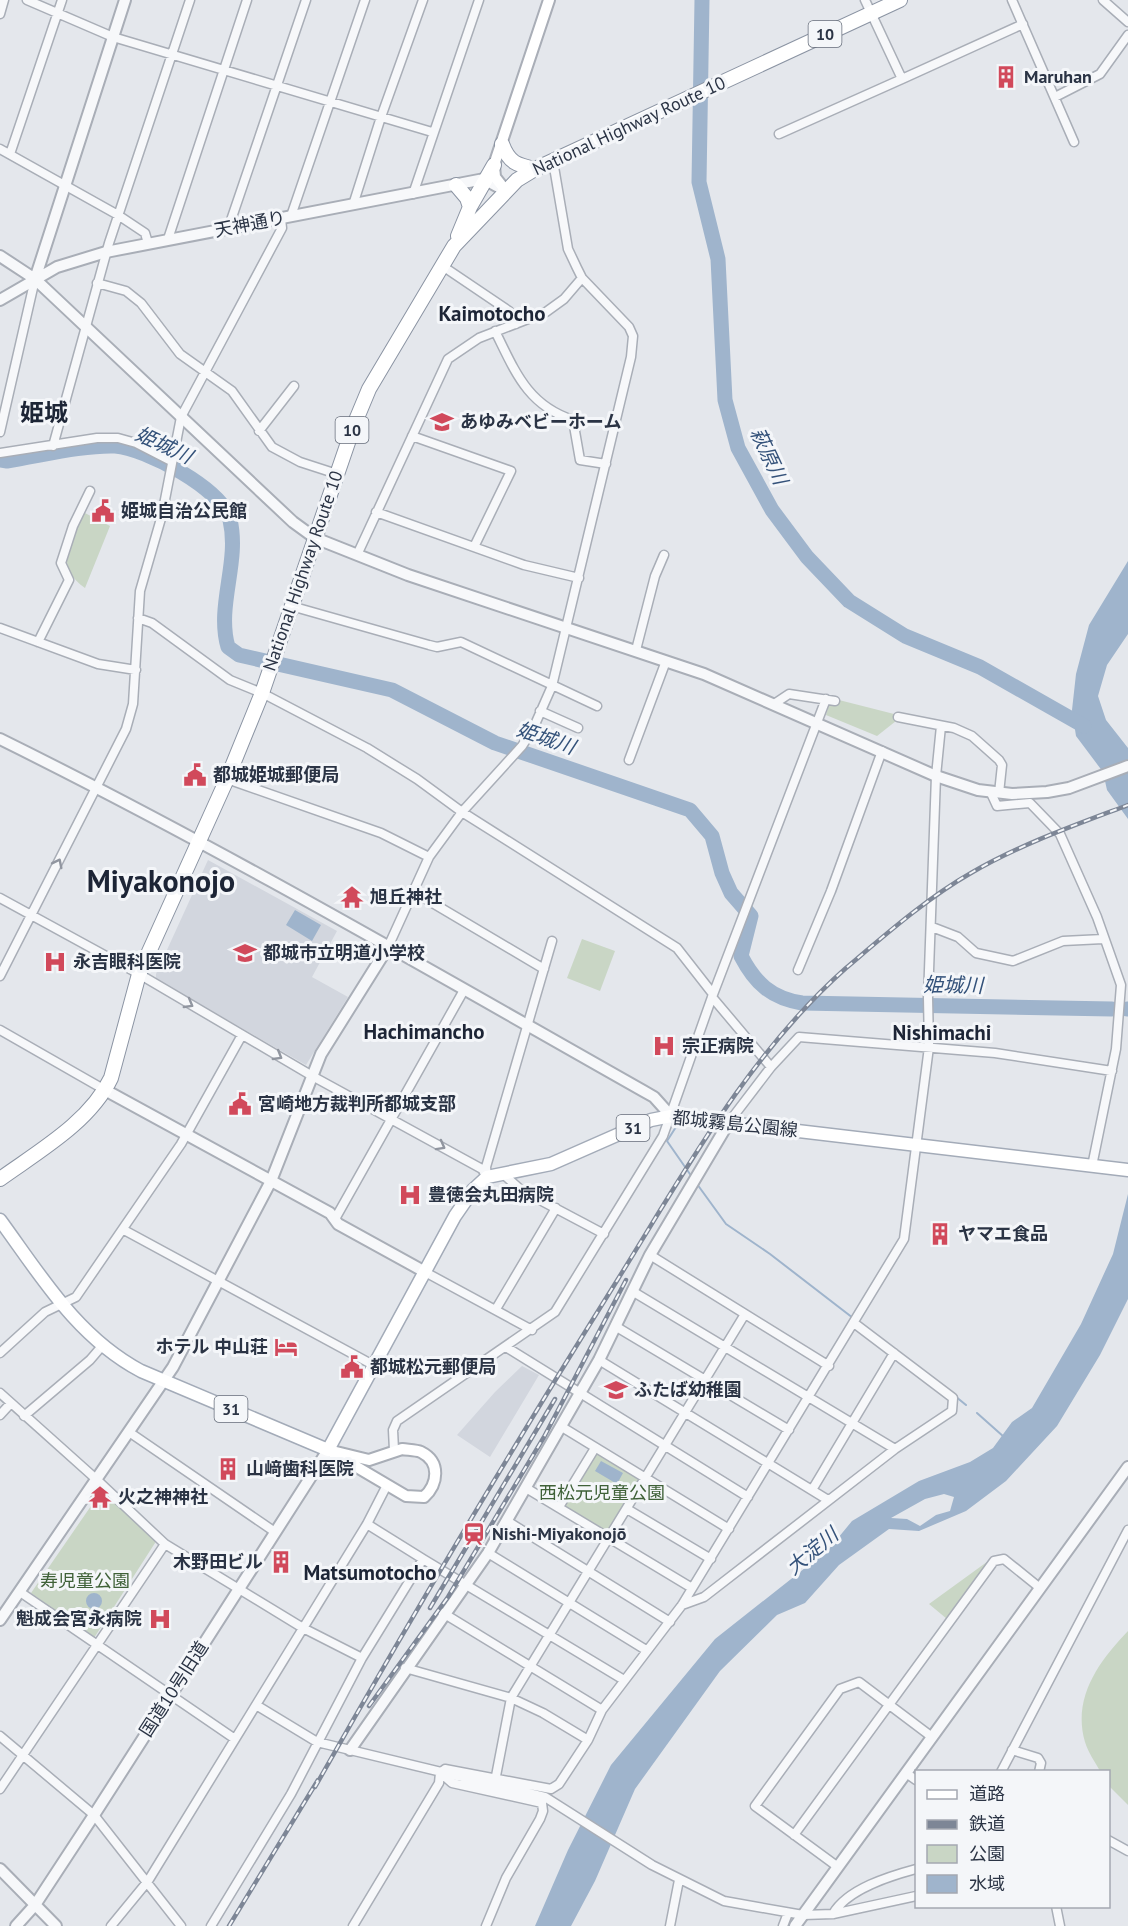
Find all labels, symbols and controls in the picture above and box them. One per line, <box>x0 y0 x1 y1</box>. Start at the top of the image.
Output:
road number: 10 <box>808 21 842 47</box>
building icon: Maruhan <box>993 64 1019 90</box>
place label: Maruhan <box>1024 65 1092 88</box>
street label: National Highway Route 10 <box>529 71 729 180</box>
street label: 天神通り <box>212 205 287 242</box>
district label: Kaimotocho <box>438 300 546 327</box>
district label: 姫城 <box>20 397 68 428</box>
school or university icon: あゆみベビーホーム <box>429 409 455 435</box>
place label: あゆみベビーホーム <box>460 410 621 433</box>
road number: 10 <box>336 417 368 443</box>
water label: 姫城川 <box>131 421 198 470</box>
water label: 萩原川 <box>745 423 794 490</box>
street label: National Highway Route 10 <box>257 468 348 674</box>
public building icon: 姫城自治公民館 <box>90 498 116 524</box>
place label: 姫城自治公民館 <box>121 499 247 522</box>
water label: 姫城川 <box>513 716 580 761</box>
public building icon: 都城姫城郵便局 <box>182 762 208 788</box>
place label: 都城姫城郵便局 <box>213 763 339 786</box>
one-way arrow <box>51 859 62 870</box>
district label: Miyakonojo <box>87 861 235 900</box>
temple icon: 旭丘神社 <box>339 884 365 910</box>
place label: 旭丘神社 <box>370 885 442 908</box>
school or university icon: 都城市立明道小学校 <box>232 940 258 966</box>
place label: 都城市立明道小学校 <box>263 941 425 964</box>
hospital icon: 永吉眼科医院 <box>42 949 68 975</box>
place label: 永吉眼科医院 <box>73 950 181 973</box>
water label: 姫城川 <box>923 971 985 999</box>
one-way arrow <box>183 997 193 1008</box>
district label: Hachimancho <box>364 1018 484 1045</box>
district label: Nishimachi <box>893 1019 991 1046</box>
hospital icon: 宗正病院 <box>651 1033 677 1059</box>
place label: 宗正病院 <box>682 1034 754 1057</box>
one-way arrow <box>272 1049 282 1060</box>
public building icon: 宮崎地方裁判所都城支部 <box>227 1091 253 1117</box>
place label: 宮崎地方裁判所都城支部 <box>258 1092 456 1115</box>
street label: 都城霧島公園線 <box>671 1105 799 1142</box>
road number: 31 <box>616 1115 650 1141</box>
one-way arrow <box>435 1139 445 1151</box>
hospital icon: 豊徳会丸田病院 <box>397 1182 423 1208</box>
place label: 豊徳会丸田病院 <box>428 1183 554 1206</box>
building icon: ヤマエ食品 <box>927 1221 953 1247</box>
place label: ヤマエ食品 <box>958 1222 1048 1245</box>
hotel icon: ホテル 中山荘 <box>273 1334 299 1360</box>
place label: ホテル 中山荘 <box>155 1335 268 1358</box>
public building icon: 都城松元郵便局 <box>339 1354 365 1380</box>
place label: 都城松元郵便局 <box>370 1355 496 1378</box>
school or university icon: ふたば幼稚園 <box>603 1377 629 1403</box>
place label: ふたば幼稚園 <box>634 1378 742 1401</box>
road number: 31 <box>214 1396 248 1422</box>
building icon: 山﨑歯科医院 <box>215 1456 241 1482</box>
place label: 山﨑歯科医院 <box>246 1457 354 1480</box>
park label: 西松元児童公園 <box>539 1481 665 1504</box>
temple icon: 火之神神社 <box>87 1484 113 1510</box>
place label: 火之神神社 <box>118 1485 208 1508</box>
water label: 大淀川 <box>781 1520 845 1580</box>
station icon: Nishi-Miyakonojō <box>461 1521 487 1547</box>
place label: Nishi-Miyakonojō <box>492 1522 627 1545</box>
building icon: 木野田ビル <box>268 1549 294 1575</box>
place label: 木野田ビル <box>173 1550 263 1573</box>
district label: Matsumotocho <box>303 1559 437 1586</box>
park label: 寿児童公園 <box>40 1569 130 1592</box>
hospital icon: 魁成会宮永病院 <box>147 1606 173 1632</box>
place label: 魁成会宮永病院 <box>16 1607 142 1630</box>
street label: 国道10号旧道 <box>134 1636 213 1741</box>
legend <box>915 1770 1110 1908</box>
text: 道路 <box>969 1782 1005 1805</box>
text: 鉄道 <box>969 1812 1005 1835</box>
text: 公園 <box>969 1842 1005 1865</box>
text: 水域 <box>969 1872 1005 1895</box>

